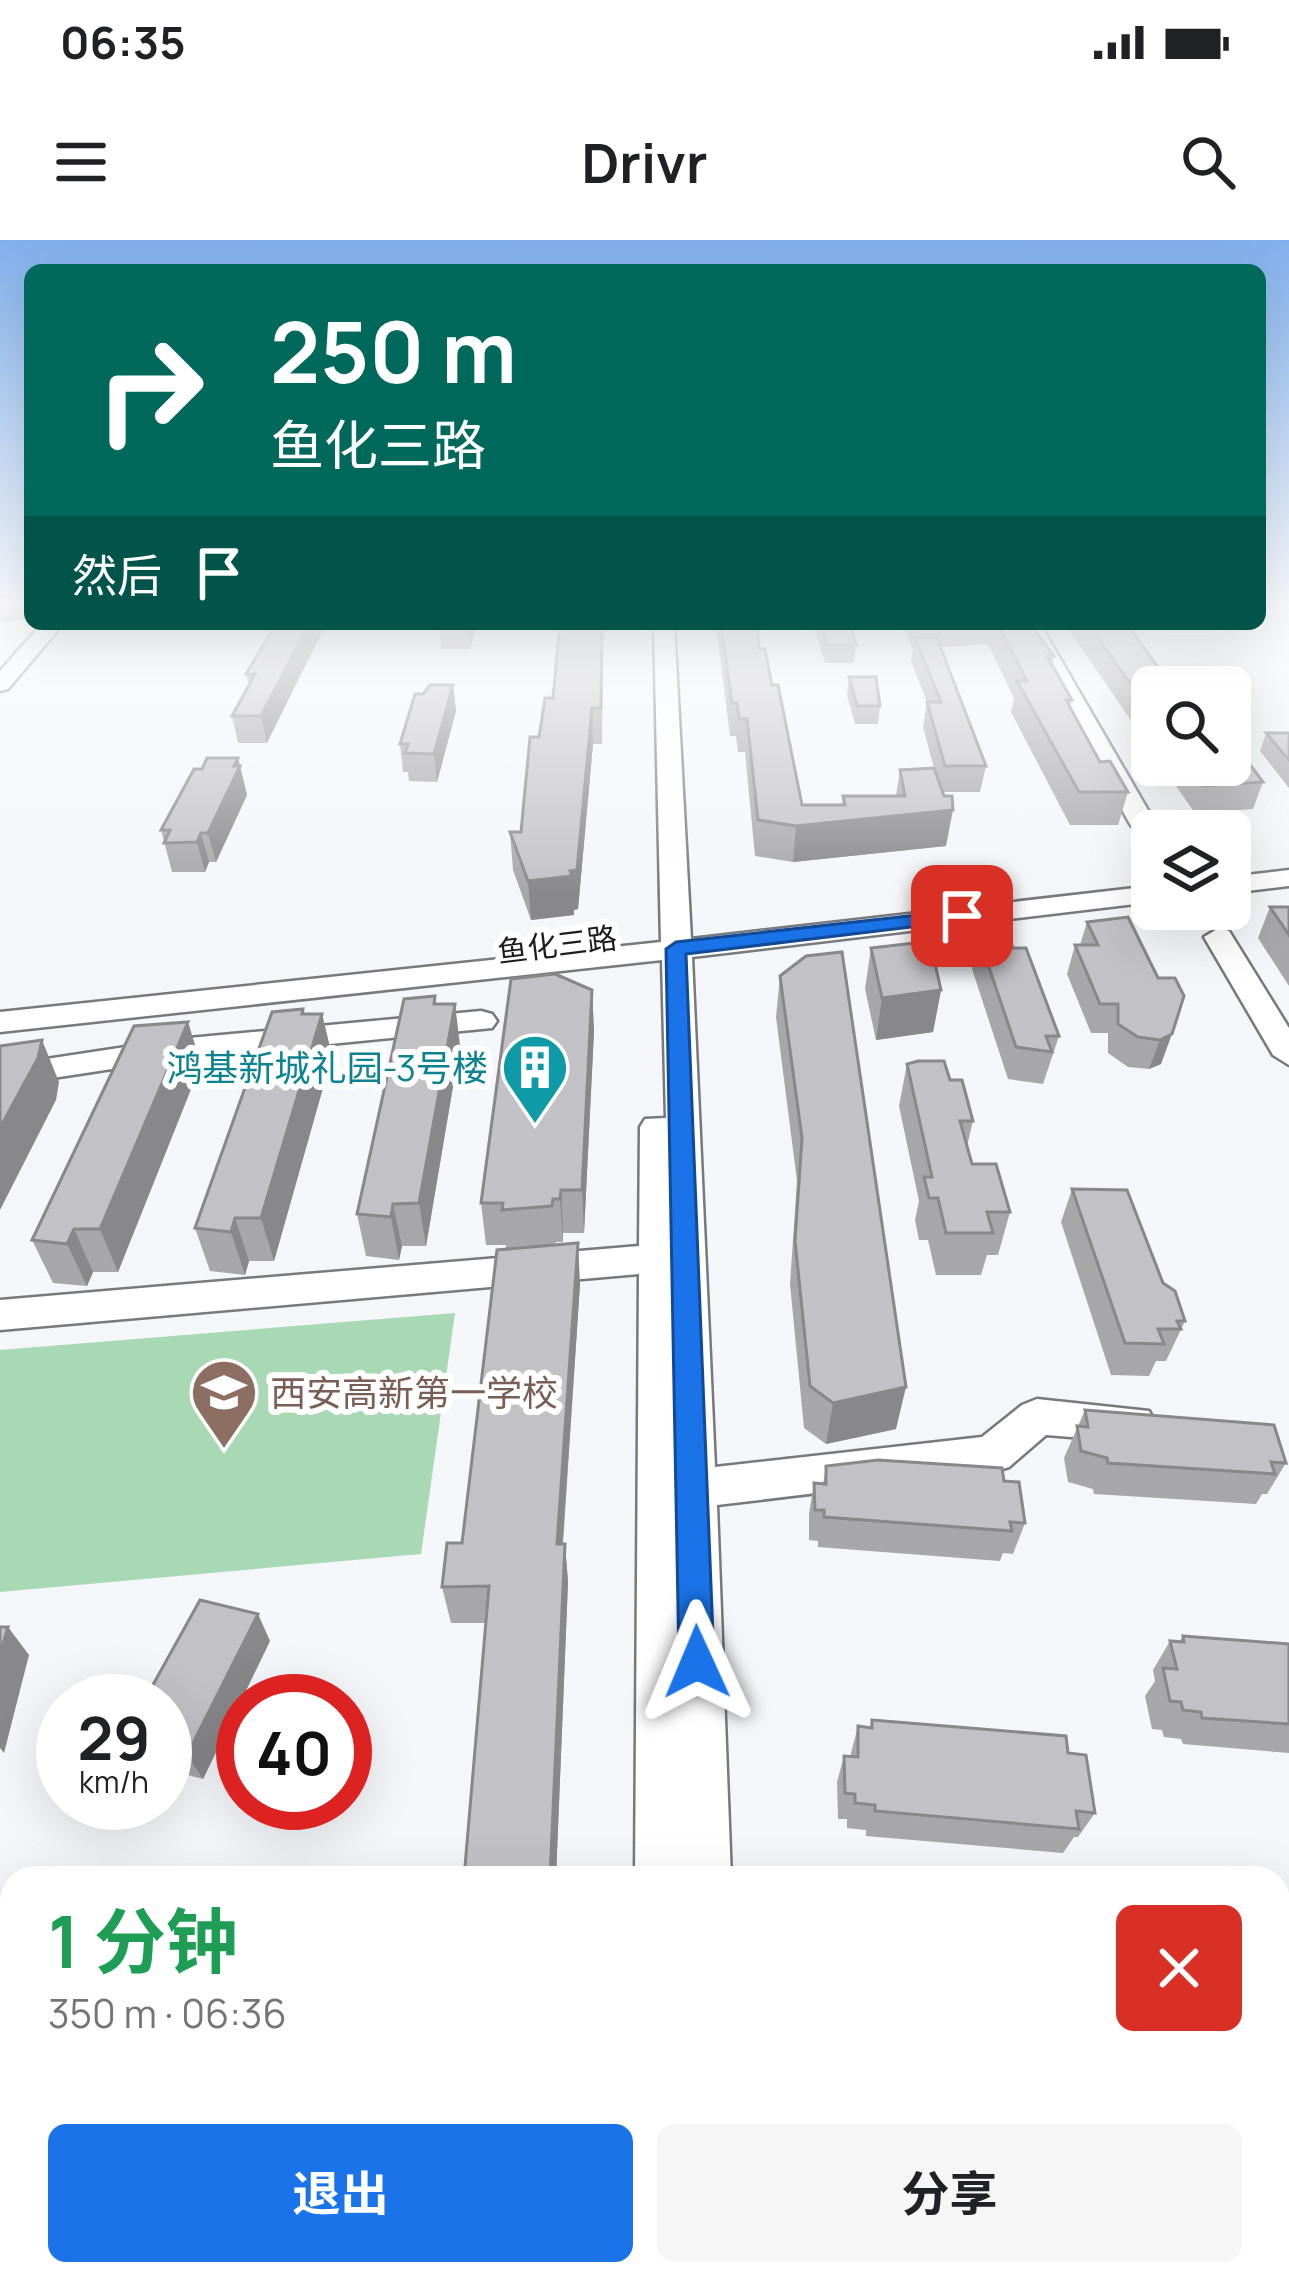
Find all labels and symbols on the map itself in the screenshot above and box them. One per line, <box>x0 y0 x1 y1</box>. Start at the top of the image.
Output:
pin <box>911 865 1013 967</box>
street label: 鱼化三路 <box>495 916 619 972</box>
building icon: 鸿基新城礼园-3号楼 <box>500 1032 570 1126</box>
place label: 鸿基新城礼园-3号楼 <box>166 1043 488 1092</box>
school or university icon: 西安高新第一学校 <box>189 1357 259 1451</box>
place label: 西安高新第一学校 <box>270 1368 558 1417</box>
position arrow <box>634 1599 760 1725</box>
speed limit sign: 40 <box>216 1674 372 1830</box>

